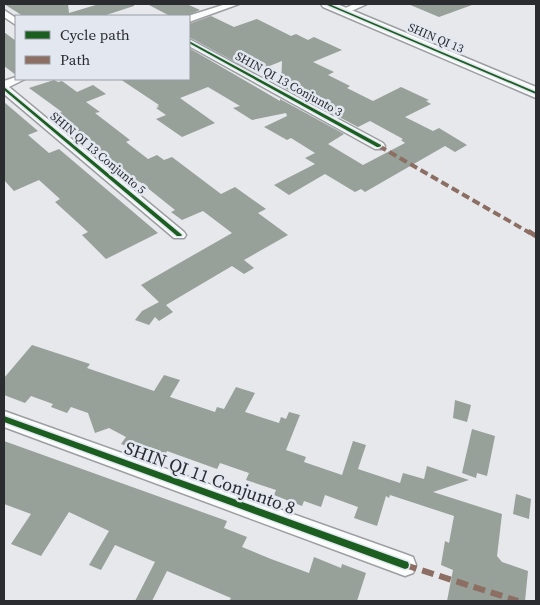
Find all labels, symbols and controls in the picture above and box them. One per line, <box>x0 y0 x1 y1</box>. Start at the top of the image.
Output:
legend <box>15 15 190 80</box>
street label: SHIN QI 13 <box>406 19 466 57</box>
text: Cycle path <box>60 24 130 45</box>
street label: SHIN QI 13 Conjunto 3 <box>233 48 345 120</box>
text: Path <box>60 49 90 70</box>
street label: SHIN QI 13 Conjunto 5 <box>47 108 149 198</box>
street label: SHIN QI 11 Conjunto 8 <box>121 435 299 520</box>

